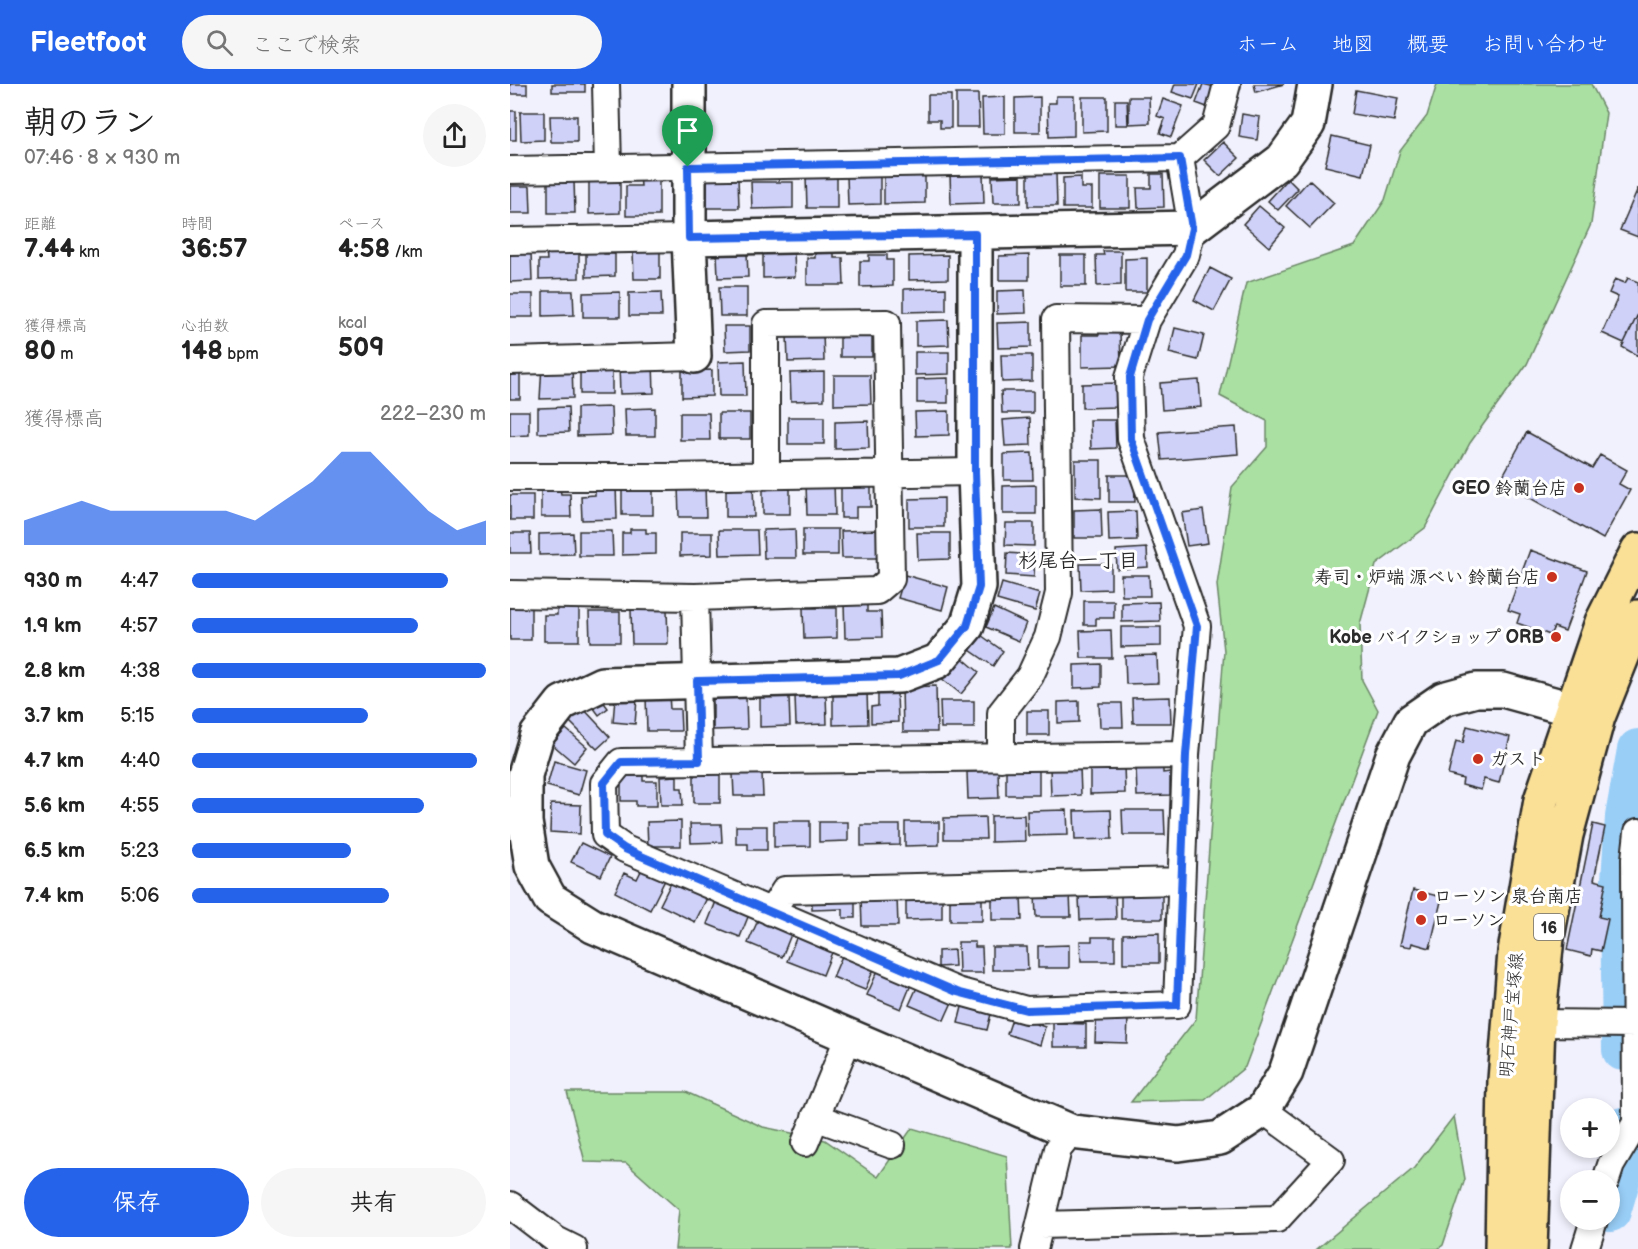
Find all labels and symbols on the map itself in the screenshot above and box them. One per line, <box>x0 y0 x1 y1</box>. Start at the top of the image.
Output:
pin <box>662 105 713 167</box>
place label: GEO 鈴蘭台店 <box>1452 478 1567 499</box>
marker: GEO 鈴蘭台店 <box>1572 481 1586 495</box>
district label: 杉尾台一丁目 <box>1018 549 1138 573</box>
place label: 寿司・炉端 源べい 鈴蘭台店 <box>1314 567 1540 588</box>
marker: 寿司・炉端 源べい 鈴蘭台店 <box>1545 570 1559 584</box>
place label: Kobe バイクショップ ORB <box>1329 627 1544 648</box>
marker: Kobe バイクショップ ORB <box>1549 630 1563 644</box>
place label: ガスト <box>1490 749 1546 770</box>
marker: ガスト <box>1471 752 1485 766</box>
place label: ローソン 泉台南店 <box>1434 886 1583 907</box>
marker: ローソン 泉台南店 <box>1415 889 1429 903</box>
place label: ローソン <box>1433 910 1505 931</box>
marker: ローソン <box>1414 913 1428 927</box>
road number: 16 <box>1534 914 1564 940</box>
street label: 明石神戸宝塚線 <box>1496 951 1527 1079</box>

